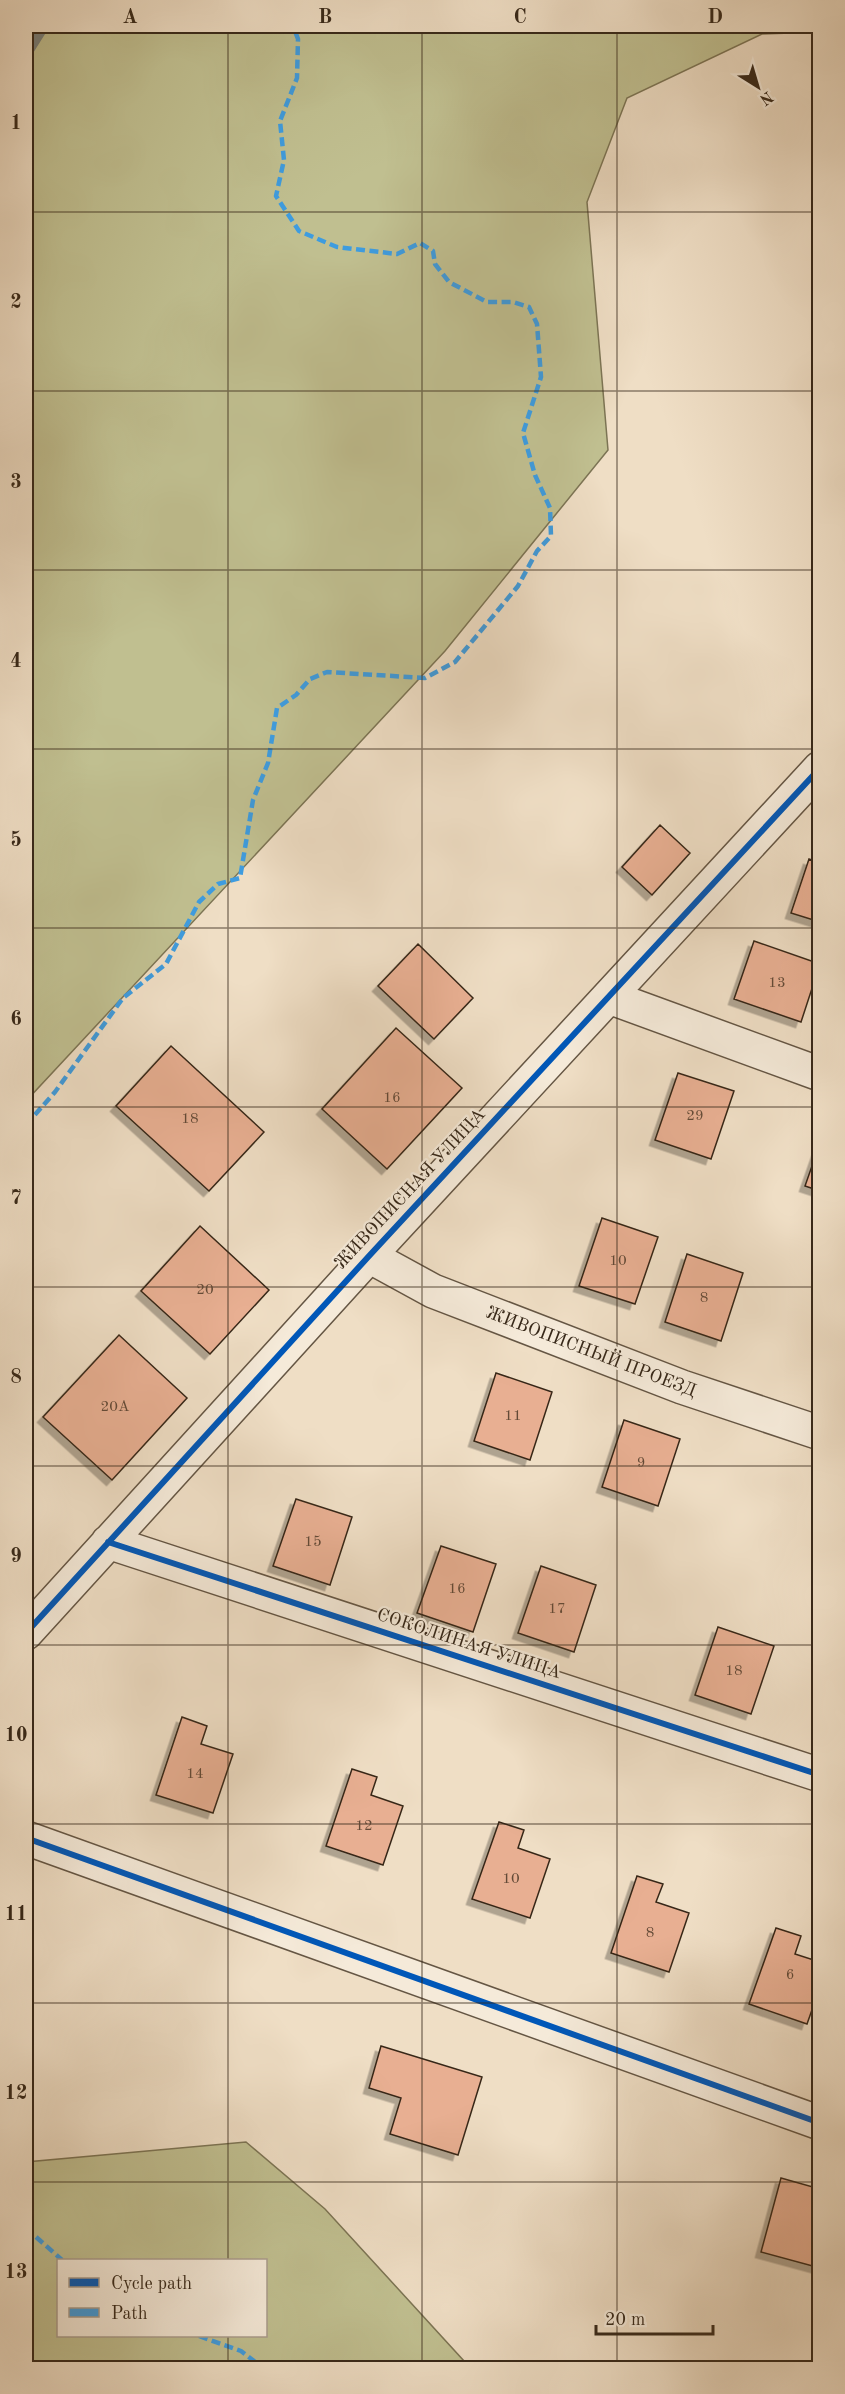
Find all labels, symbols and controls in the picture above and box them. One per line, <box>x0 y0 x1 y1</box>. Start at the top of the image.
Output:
text: A <box>122 8 138 28</box>
text: B <box>318 8 332 28</box>
text: C <box>513 8 527 28</box>
text: D <box>707 8 723 28</box>
north arrow <box>728 57 788 117</box>
text: N <box>756 87 776 108</box>
text: 1 <box>10 114 22 134</box>
text: 2 <box>10 293 22 313</box>
text: 3 <box>10 473 22 493</box>
text: 4 <box>10 652 22 672</box>
text: 5 <box>10 830 22 851</box>
house number: 13 <box>768 976 786 991</box>
text: 6 <box>10 1010 22 1030</box>
house number: 16 <box>383 1091 401 1106</box>
street label: ЖИВОПИСНАЯ УЛИЦА <box>331 1105 489 1273</box>
house number: 29 <box>686 1109 704 1124</box>
house number: 18 <box>181 1112 199 1127</box>
text: 7 <box>10 1189 22 1209</box>
house number: 10 <box>609 1254 627 1269</box>
house number: 20 <box>196 1283 214 1298</box>
house number: 8 <box>700 1291 708 1306</box>
street label: ЖИВОПИСНЫЙ ПРОЕЗД <box>483 1300 700 1400</box>
text: 8 <box>10 1368 22 1388</box>
house number: 20А <box>101 1400 130 1415</box>
house number: 11 <box>504 1409 522 1424</box>
house number: 9 <box>637 1456 645 1471</box>
house number: 15 <box>304 1535 322 1550</box>
text: 9 <box>10 1547 22 1567</box>
house number: 16 <box>448 1582 466 1597</box>
house number: 17 <box>548 1602 566 1617</box>
street label: СОКОЛИНАЯ УЛИЦА <box>375 1606 564 1682</box>
house number: 18 <box>725 1664 743 1679</box>
text: 10 <box>4 1726 28 1746</box>
house number: 14 <box>186 1767 204 1782</box>
house number: 12 <box>355 1819 373 1834</box>
house number: 10 <box>502 1872 520 1887</box>
text: 11 <box>4 1905 28 1925</box>
house number: 8 <box>646 1926 654 1941</box>
house number: 6 <box>786 1968 794 1983</box>
text: 12 <box>4 2084 28 2104</box>
legend <box>57 2259 267 2337</box>
text: 13 <box>4 2263 28 2283</box>
text: Cycle path <box>111 2275 192 2293</box>
scale bar <box>596 2298 713 2336</box>
text: Path <box>111 2305 148 2323</box>
text: 20 m <box>605 2311 645 2329</box>

